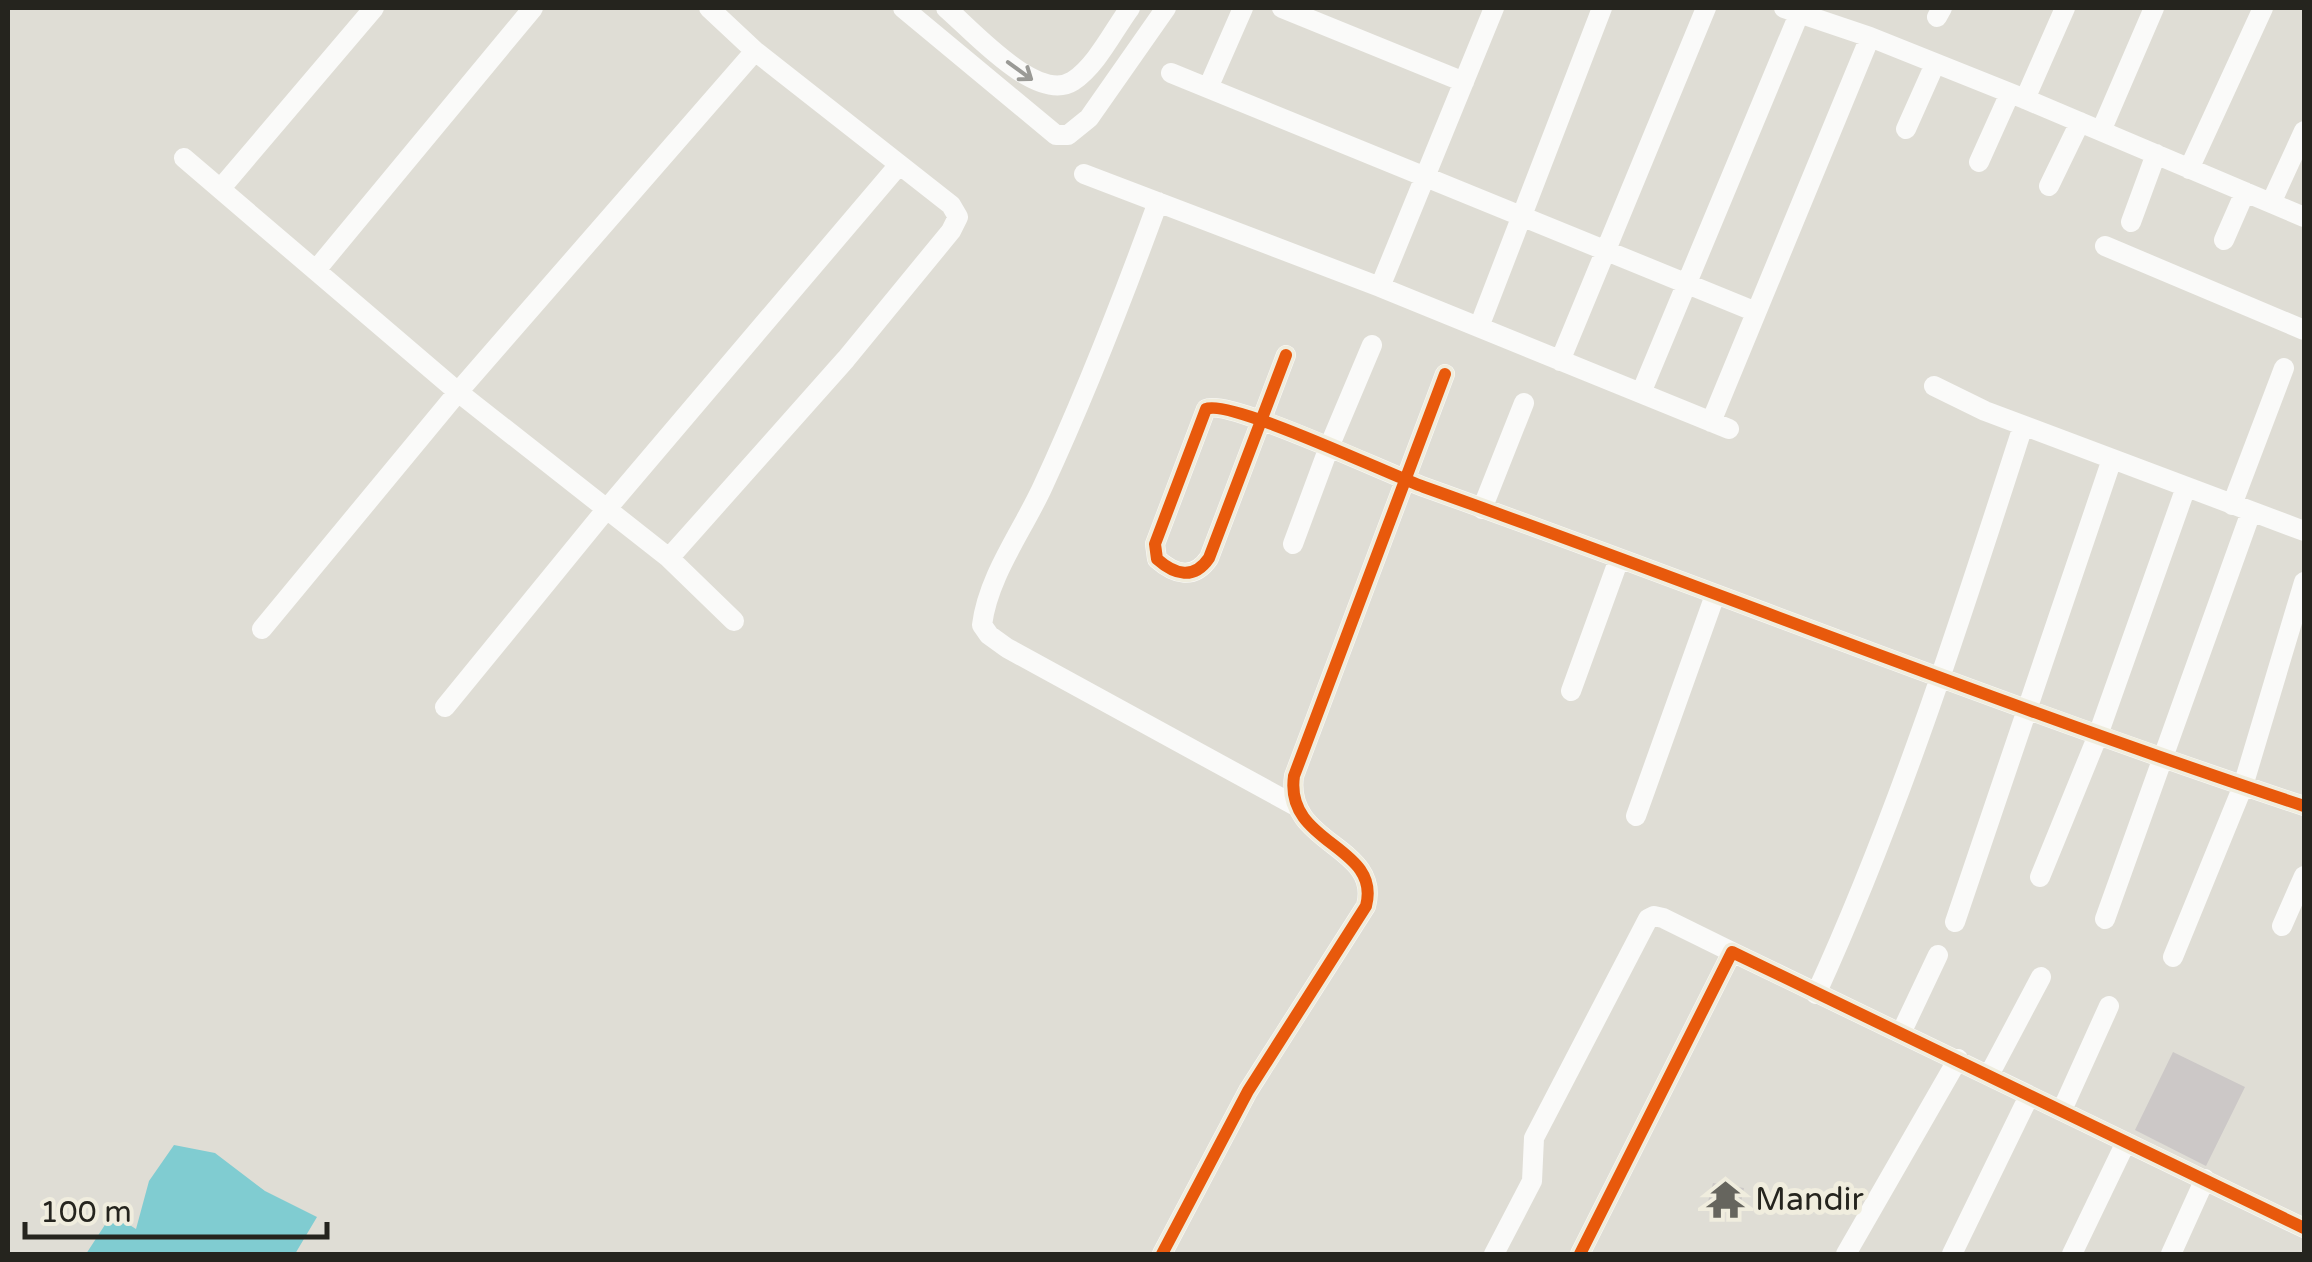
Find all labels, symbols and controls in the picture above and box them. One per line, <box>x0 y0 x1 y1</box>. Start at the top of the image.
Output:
one-way arrow <box>1006 60 1033 81</box>
scale bar <box>25 1177 328 1239</box>
temple icon: Mandir <box>1704 1178 1746 1220</box>
place label: Mandir <box>1755 1181 1865 1219</box>
text: 100 m <box>40 1194 132 1231</box>

